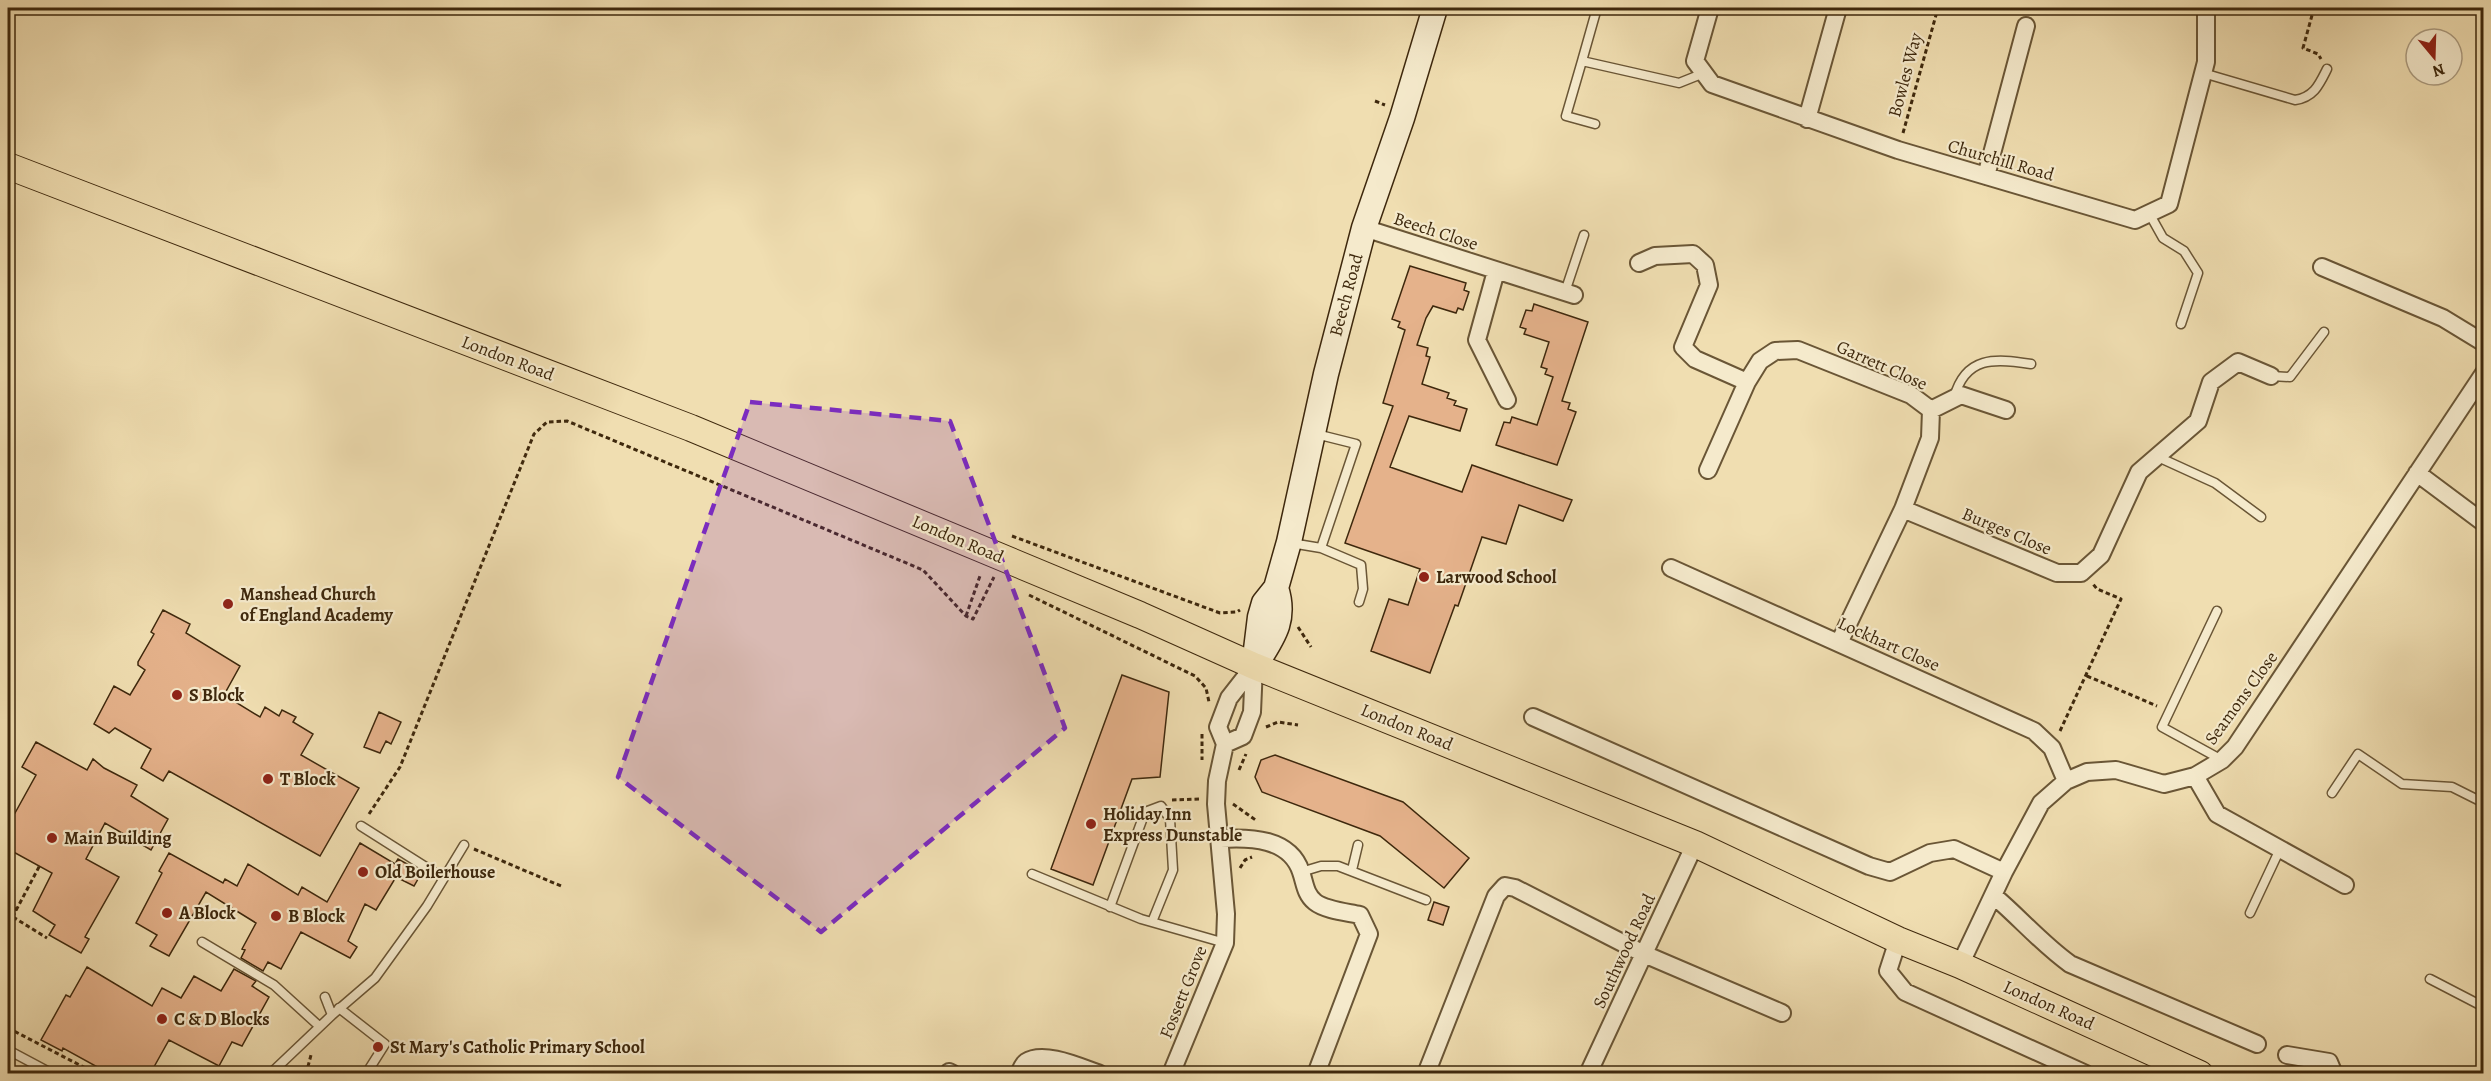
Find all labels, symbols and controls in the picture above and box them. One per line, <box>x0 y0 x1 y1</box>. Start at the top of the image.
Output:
north arrow <box>2404 27 2464 87</box>
street label: Bowles Way <box>1882 29 1928 120</box>
text: N <box>2429 58 2448 83</box>
street label: Churchill Road <box>1945 133 2057 187</box>
street label: Beech Close <box>1391 206 1481 256</box>
street label: Beech Road <box>1323 251 1369 339</box>
street label: London Road <box>458 329 558 387</box>
street label: Garrett Close <box>1833 334 1931 396</box>
street label: Burges Close <box>1959 501 2055 561</box>
street label: London Road <box>908 509 1008 569</box>
place label: Larwood School <box>1436 565 1557 589</box>
marker: Larwood School <box>1417 570 1431 584</box>
place label: Manshead Church of England Academy <box>240 582 394 627</box>
marker: Manshead Church of England Academy <box>221 597 235 611</box>
street label: Lockhart Close <box>1834 611 1944 677</box>
street label: Seamons Close <box>2199 646 2283 750</box>
place label: S Block <box>189 683 245 707</box>
marker: S Block <box>170 688 184 702</box>
street label: London Road <box>1357 698 1457 757</box>
place label: T Block <box>280 767 336 791</box>
marker: T Block <box>261 772 275 786</box>
place label: Holiday Inn Express Dunstable <box>1103 802 1242 847</box>
marker: Holiday Inn Express Dunstable <box>1084 817 1098 831</box>
place label: Main Building <box>64 826 172 850</box>
marker: Main Building <box>45 831 59 845</box>
place label: Old Boilerhouse <box>375 860 495 884</box>
marker: Old Boilerhouse <box>356 865 370 879</box>
street label: Southwood Road <box>1587 889 1661 1012</box>
place label: A Block <box>178 901 236 925</box>
place label: B Block <box>288 904 345 928</box>
marker: A Block <box>160 906 174 920</box>
marker: B Block <box>269 909 283 923</box>
street label: Fossett Grove <box>1153 942 1213 1042</box>
street label: London Road <box>2000 974 2099 1036</box>
place label: C & D Blocks <box>174 1007 270 1031</box>
marker: C & D Blocks <box>155 1012 169 1026</box>
place label: St Mary's Catholic Primary School <box>390 1035 645 1059</box>
marker: St Mary's Catholic Primary School <box>371 1040 385 1054</box>

